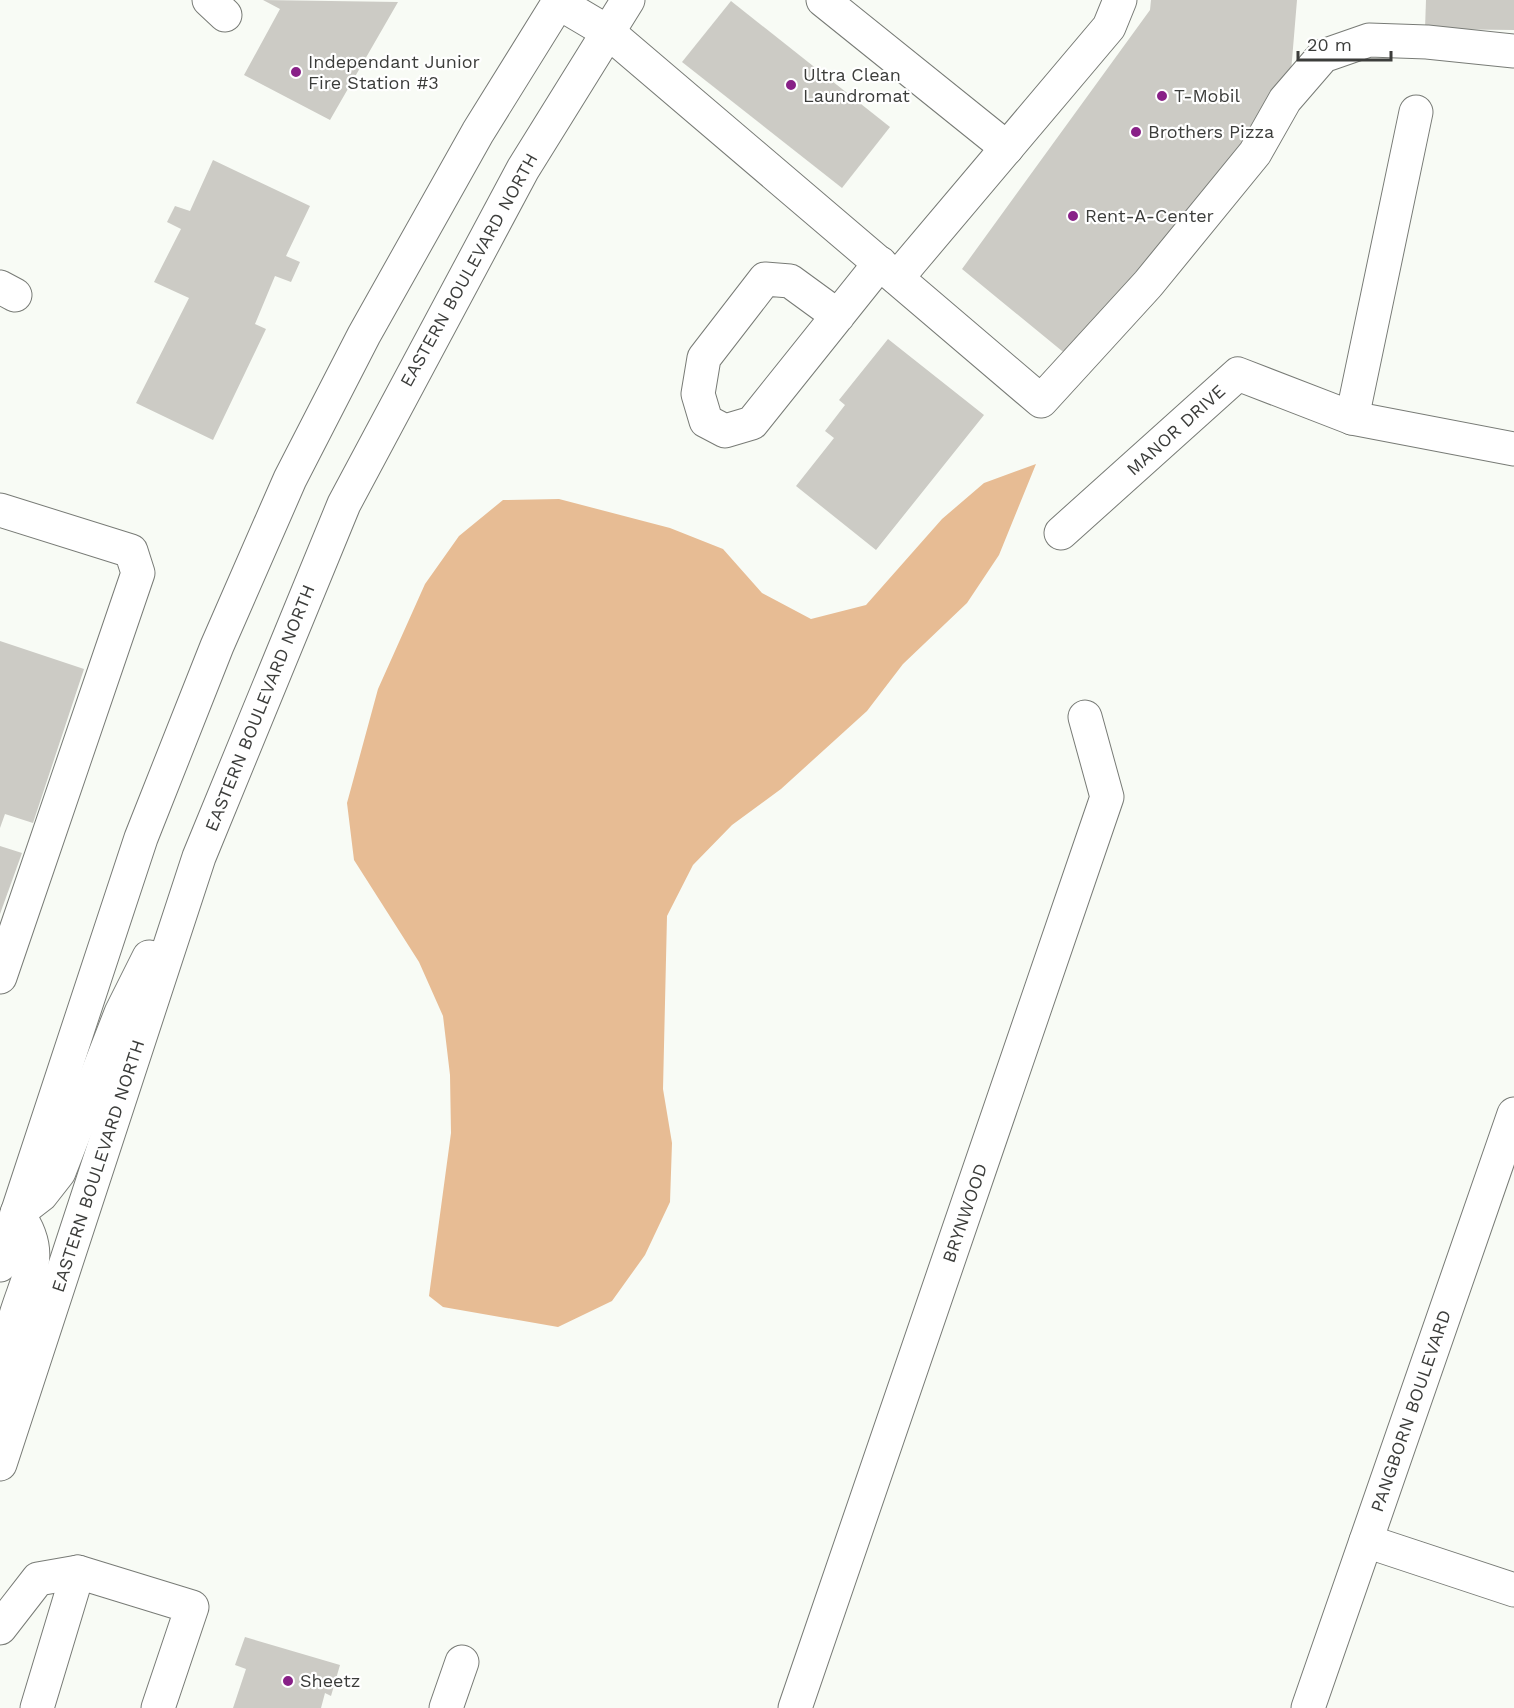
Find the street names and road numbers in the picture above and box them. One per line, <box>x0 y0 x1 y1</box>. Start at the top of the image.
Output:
street label: EASTERN BOULEVARD NORTH <box>395 149 542 390</box>
street label: MANOR DRIVE <box>1122 380 1229 479</box>
street label: EASTERN BOULEVARD NORTH <box>200 581 319 834</box>
street label: EASTERN BOULEVARD NORTH <box>47 1037 148 1295</box>
street label: BRYNWOOD <box>938 1160 991 1265</box>
street label: PANGBORN BOULEVARD <box>1366 1307 1455 1515</box>

